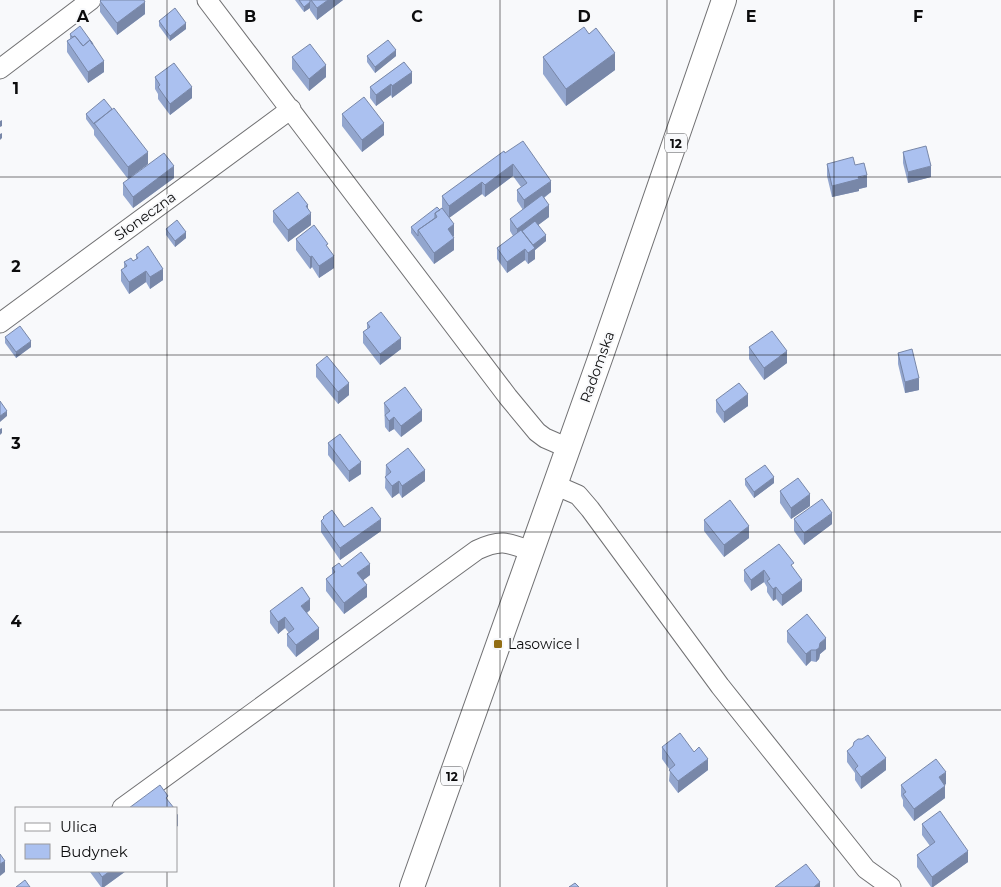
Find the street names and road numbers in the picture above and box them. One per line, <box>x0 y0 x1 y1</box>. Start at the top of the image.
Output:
road number: 12 <box>665 134 687 152</box>
street label: Słoneczna <box>111 188 179 244</box>
street label: Radomska <box>576 329 618 405</box>
road number: 12 <box>441 766 463 786</box>

